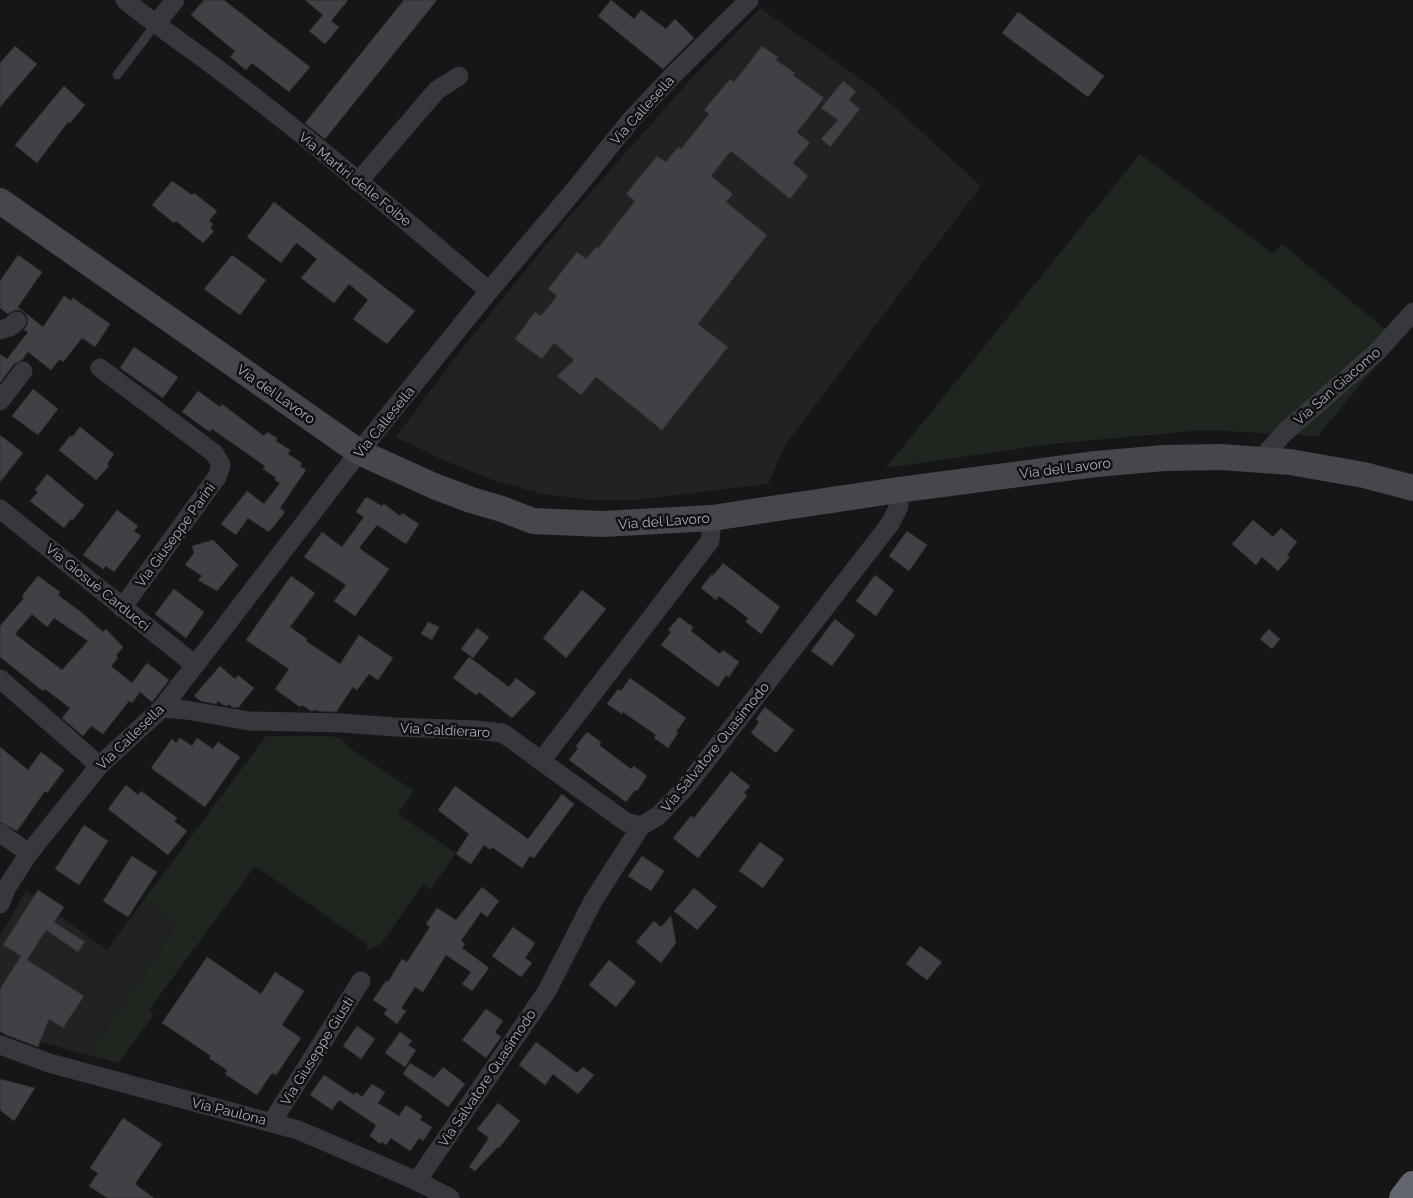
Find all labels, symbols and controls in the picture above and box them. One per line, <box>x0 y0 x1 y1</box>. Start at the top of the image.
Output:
street label: Via Callesella <box>607 72 677 148</box>
street label: Via Martiri delle Foibe <box>296 129 414 229</box>
street label: Via San Giacomo <box>1290 344 1384 428</box>
street label: Via del Lavoro <box>234 361 318 427</box>
street label: Via Callesella <box>350 383 418 461</box>
street label: Via del Lavoro <box>1018 454 1112 482</box>
street label: Via Giuseppe Parini <box>132 480 218 590</box>
street label: Via del Lavoro <box>618 510 710 532</box>
street label: Via Giosuè Carducci <box>43 540 153 634</box>
street label: Via Salvatore Quasimodo <box>658 679 772 815</box>
street label: Via Callesella <box>93 701 167 773</box>
street label: Via Caldieraro <box>399 720 491 740</box>
street label: Via Giuseppe Giusti <box>277 994 357 1108</box>
street label: Via Salvatore Quasimodo <box>435 1006 539 1150</box>
street label: Via Paulona <box>190 1094 268 1128</box>

